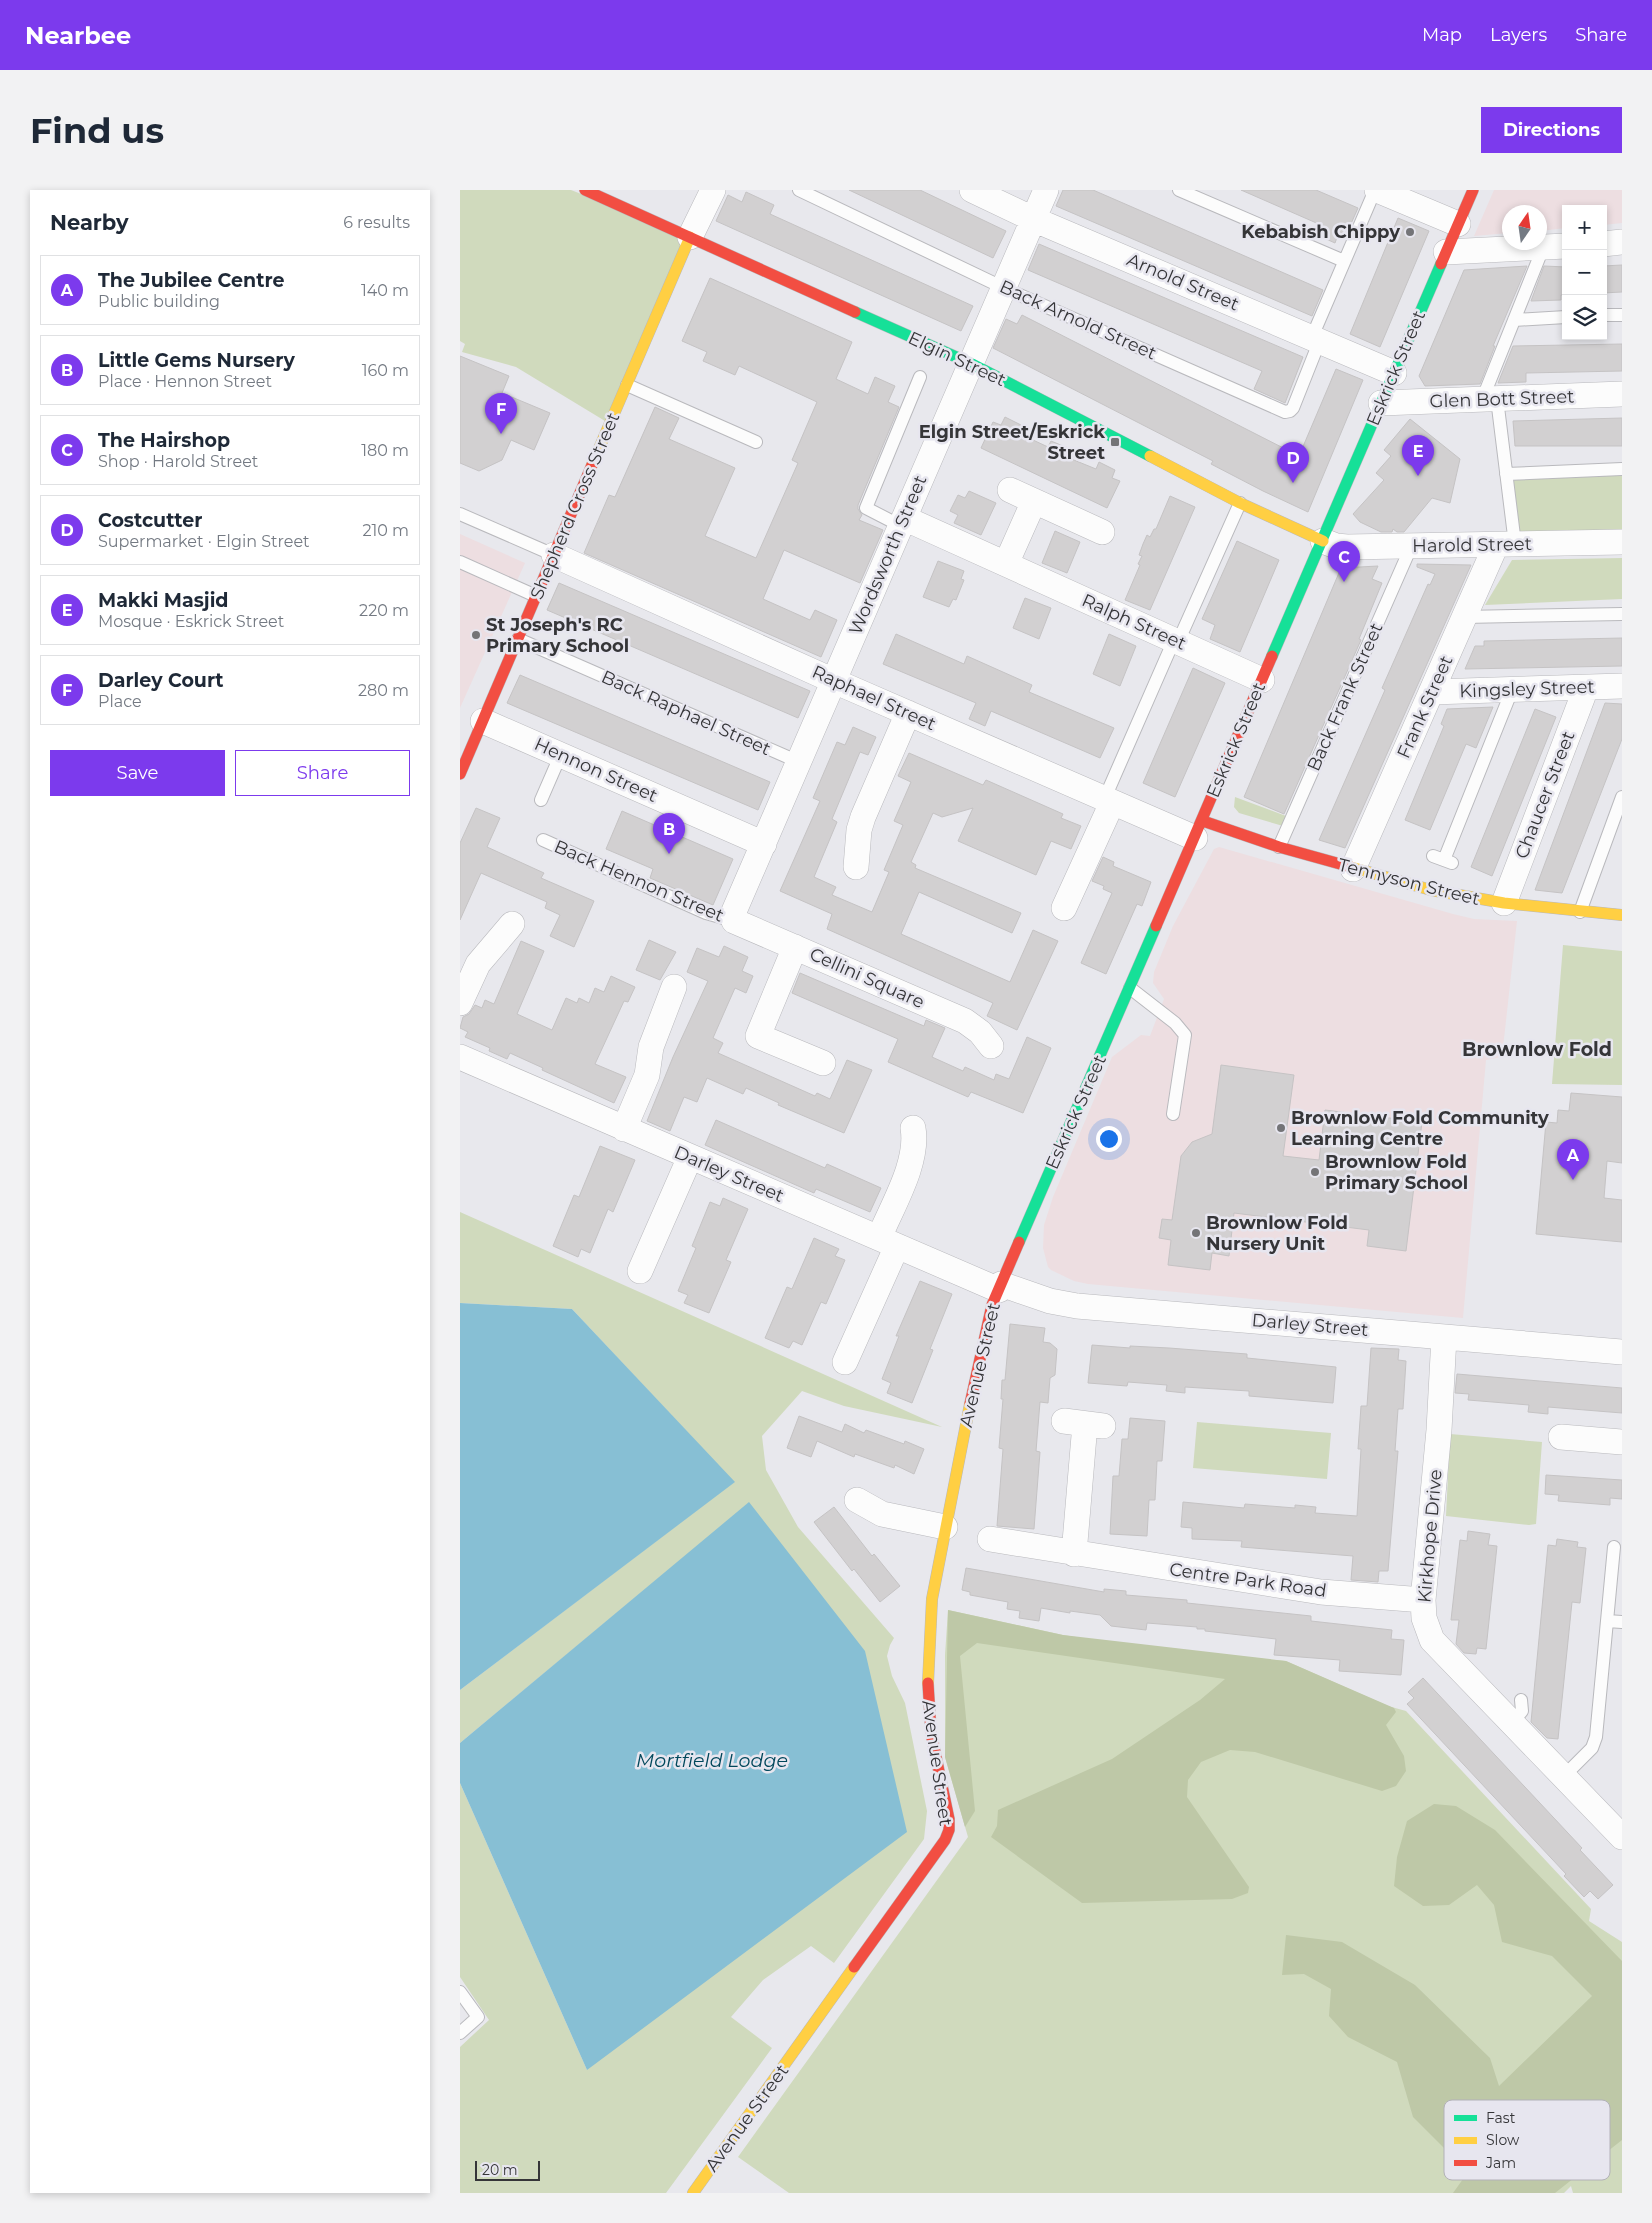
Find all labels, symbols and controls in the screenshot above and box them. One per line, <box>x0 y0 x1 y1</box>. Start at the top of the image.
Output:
text: Nearbee <box>25 21 131 50</box>
text: Map <box>1422 24 1462 46</box>
text: Layers <box>1490 24 1547 46</box>
text: Share <box>1575 24 1627 46</box>
button: Directions <box>1481 107 1622 153</box>
text: Find us <box>30 109 164 152</box>
north arrow <box>1502 205 1547 250</box>
map controls <box>1562 205 1607 340</box>
button: + <box>1562 205 1607 250</box>
text: Nearby <box>50 210 129 235</box>
text: 6 results <box>343 213 410 232</box>
place label: Kebabish Chippy <box>1241 221 1400 243</box>
marker: Kebabish Chippy <box>1404 226 1416 238</box>
street label: Arnold Street <box>1124 249 1242 315</box>
button: − <box>1562 250 1607 295</box>
text: The Jubilee Centre <box>98 269 284 292</box>
street label: Back Arnold Street <box>996 276 1160 364</box>
text: A <box>61 281 73 300</box>
text: 140 m <box>361 281 409 300</box>
text: Public building <box>98 292 220 311</box>
button: layers <box>1562 295 1607 340</box>
street label: Eskrick Street <box>1362 307 1430 429</box>
street label: Elgin Street <box>905 327 1009 391</box>
text: Little Gems Nursery <box>98 349 295 372</box>
text: B <box>61 361 73 380</box>
text: 160 m <box>362 361 409 380</box>
text: Place · Hennon Street <box>98 372 272 391</box>
street label: Glen Bott Street <box>1429 385 1575 413</box>
pin: F <box>485 393 517 434</box>
street label: Shepherd Cross Street <box>526 409 624 603</box>
place label: Elgin Street/Eskrick Street <box>919 421 1105 464</box>
text: The Hairshop <box>98 429 230 452</box>
pin: E <box>1402 435 1434 476</box>
marker: Elgin Street/Eskrick Street <box>1109 436 1121 448</box>
text: C <box>61 441 73 460</box>
text: 180 m <box>361 441 409 460</box>
pin: D <box>1277 442 1309 483</box>
text: Shop · Harold Street <box>98 452 258 471</box>
street label: Wordsworth Street <box>844 472 932 638</box>
text: Costcutter <box>98 509 202 532</box>
text: D <box>60 521 74 540</box>
text: 210 m <box>362 521 409 540</box>
text: Supermarket · Elgin Street <box>98 532 310 551</box>
street label: Harold Street <box>1412 533 1532 557</box>
pin: C <box>1328 541 1360 582</box>
text: Makki Masjid <box>98 589 229 612</box>
street label: Ralph Street <box>1078 589 1190 655</box>
text: E <box>62 601 72 620</box>
text: 220 m <box>359 601 409 620</box>
text: Mosque · Eskrick Street <box>98 612 284 631</box>
place label: St Joseph's RC Primary School <box>486 614 629 657</box>
street label: Back Frank Street <box>1302 619 1388 775</box>
marker: St Joseph's RC Primary School <box>470 629 482 641</box>
street label: Frank Street <box>1393 652 1457 762</box>
street label: Raphael Street <box>809 661 939 735</box>
street label: Back Raphael Street <box>598 666 774 760</box>
text: Darley Court <box>98 669 224 692</box>
street label: Kingsley Street <box>1459 676 1595 702</box>
street label: Eskrick Street <box>1202 679 1270 801</box>
text: F <box>62 681 72 700</box>
text: 280 m <box>358 681 409 700</box>
text: Place <box>98 692 142 711</box>
street label: Chaucer Street <box>1511 728 1579 862</box>
street label: Hennon Street <box>531 733 661 807</box>
button: Save <box>50 750 225 796</box>
button: Share <box>235 750 410 796</box>
pin: B <box>653 813 685 854</box>
street label: Back Hennon Street <box>551 835 727 927</box>
street label: Tennyson Street <box>1336 854 1482 910</box>
street label: Cellini Square <box>806 943 928 1013</box>
district label: Brownlow Fold <box>1462 1038 1612 1061</box>
street label: Eskrick Street <box>1041 1051 1111 1173</box>
place label: Brownlow Fold Community Learning Centre <box>1291 1107 1549 1150</box>
marker: Brownlow Fold Community Learning Centre <box>1275 1122 1287 1134</box>
your location <box>1096 1126 1122 1152</box>
pin: A <box>1557 1139 1589 1180</box>
street label: Darley Street <box>671 1141 787 1207</box>
place label: Brownlow Fold Primary School <box>1325 1151 1468 1194</box>
marker: Brownlow Fold Primary School <box>1309 1166 1321 1178</box>
place label: Brownlow Fold Nursery Unit <box>1206 1212 1348 1255</box>
marker: Brownlow Fold Nursery Unit <box>1190 1227 1202 1239</box>
street label: Avenue Street <box>955 1301 1005 1429</box>
street label: Darley Street <box>1251 1309 1369 1341</box>
street label: Kirkhope Drive <box>1413 1468 1447 1604</box>
street label: Centre Park Road <box>1168 1558 1328 1602</box>
street label: Avenue Street <box>917 1699 957 1827</box>
water label: Mortfield Lodge <box>636 1749 788 1772</box>
street label: Avenue Street <box>701 2060 793 2176</box>
legend <box>1444 2100 1610 2180</box>
text: Fast <box>1486 2109 1516 2127</box>
text: Slow <box>1486 2131 1520 2149</box>
text: Jam <box>1485 2154 1516 2172</box>
scale bar <box>475 2158 540 2181</box>
text: 20 m <box>482 2161 518 2179</box>

